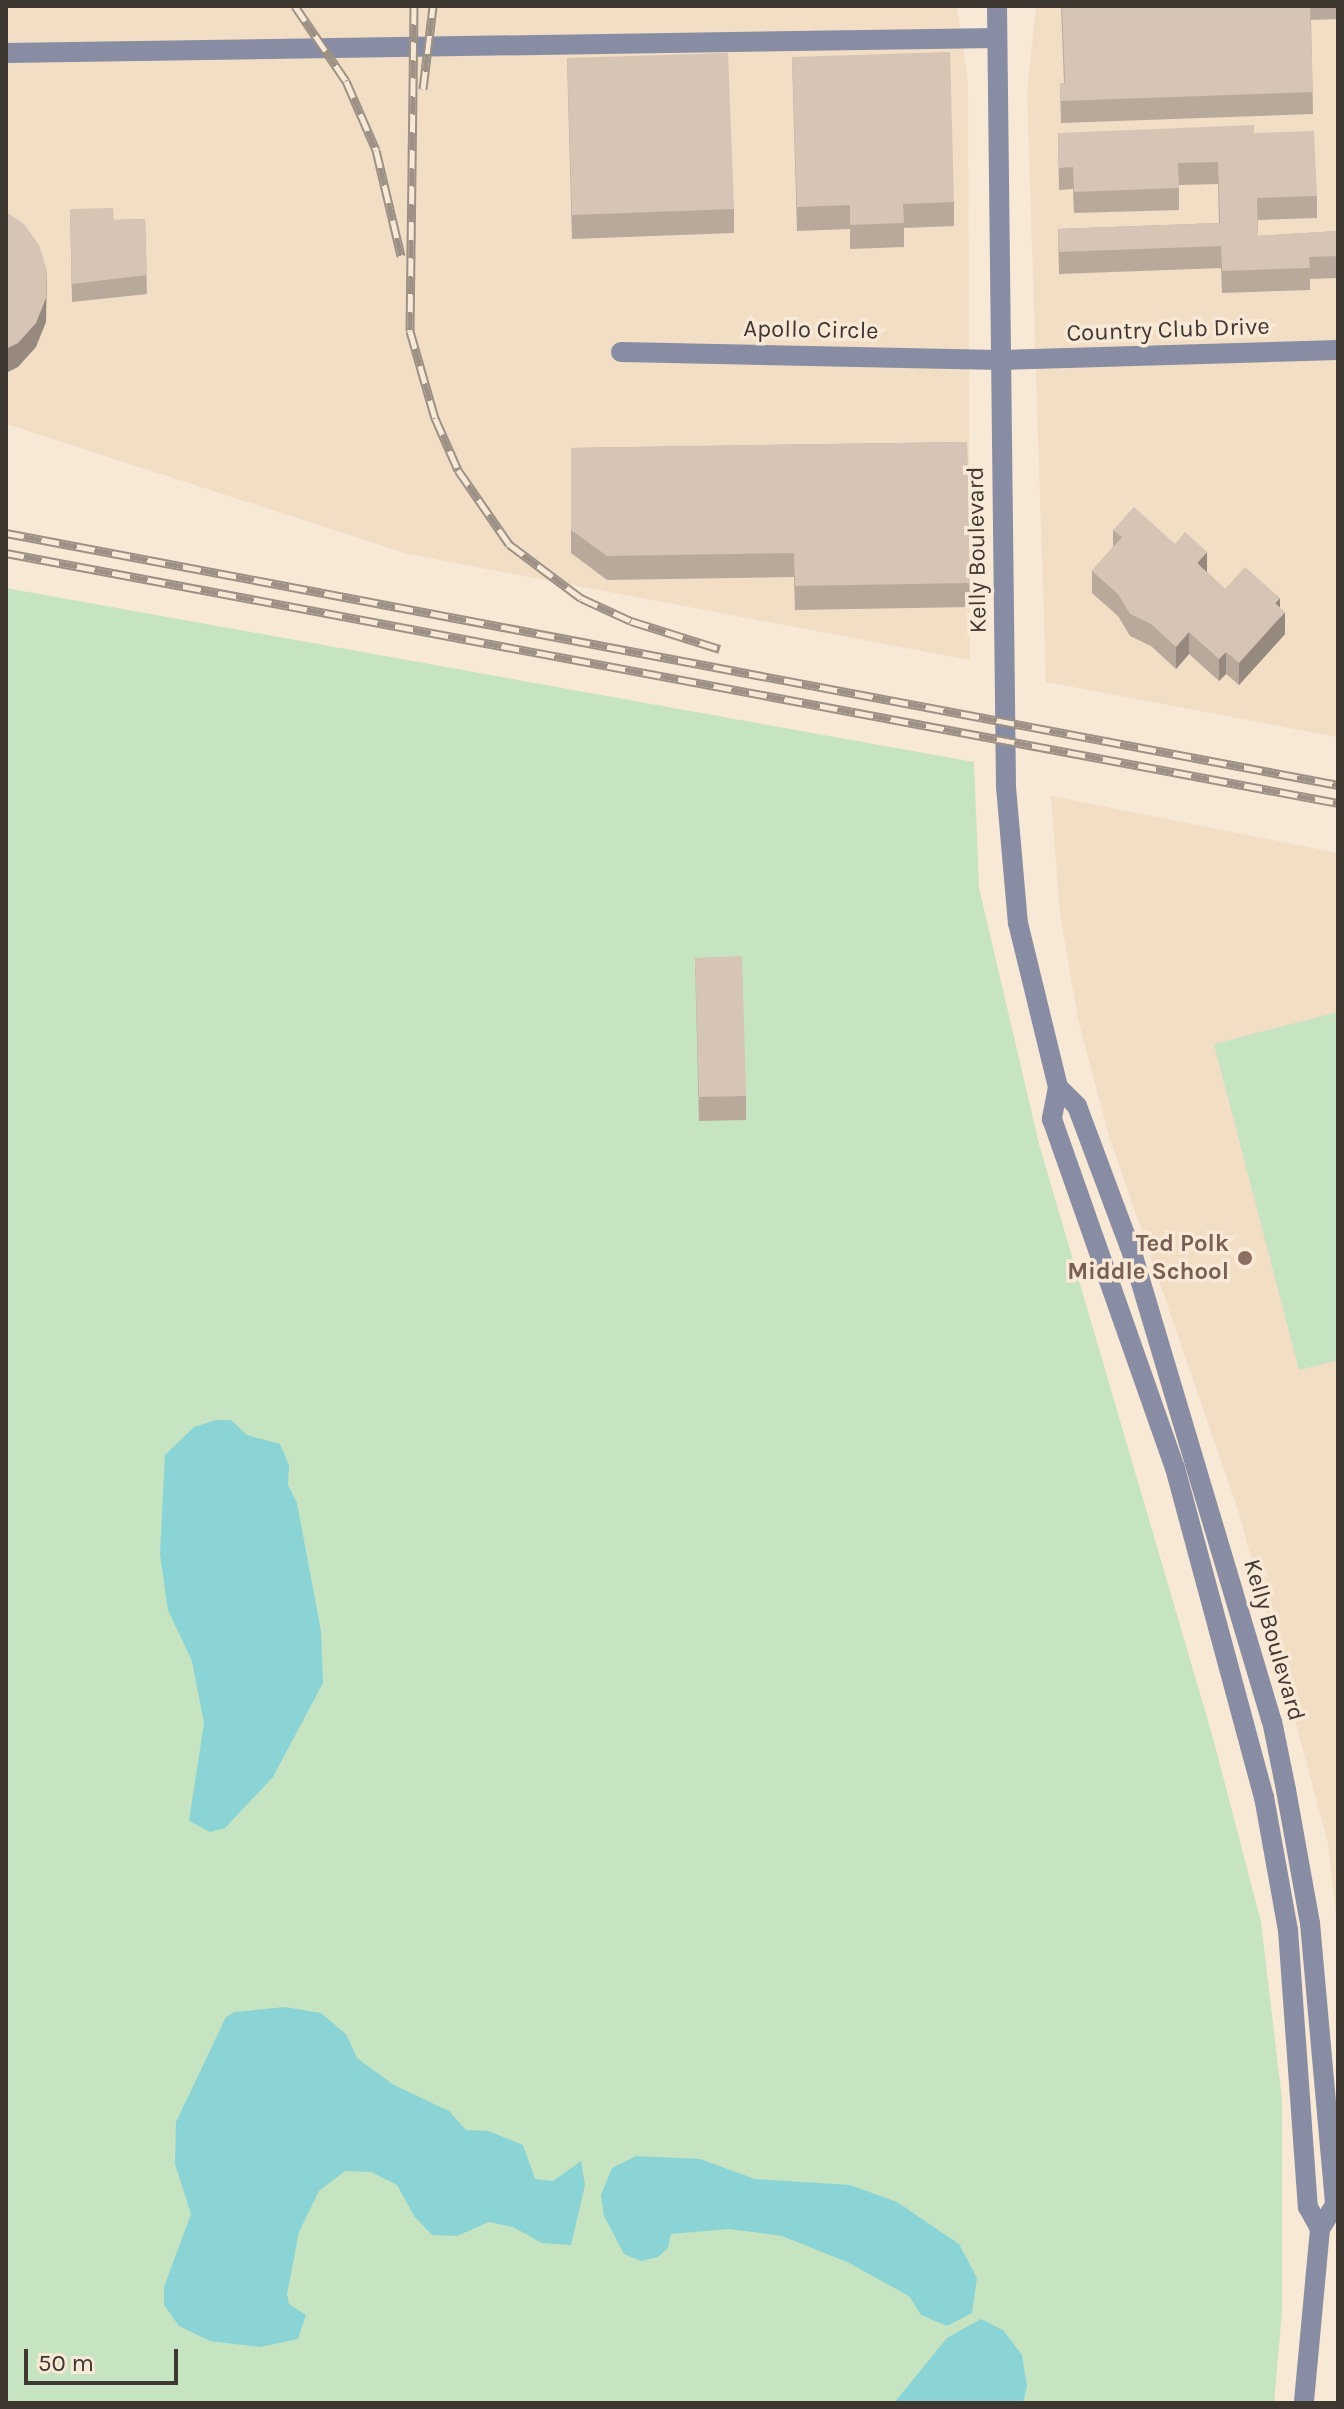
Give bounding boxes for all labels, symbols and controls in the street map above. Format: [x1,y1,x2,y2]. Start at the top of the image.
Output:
street label: Country Club Drive [1066,312,1270,348]
street label: Apollo Circle [743,314,879,346]
street label: Kelly Boulevard [961,466,993,634]
place label: Ted Polk Middle School [1067,1230,1229,1286]
marker: Ted Polk Middle School [1236,1249,1254,1267]
street label: Kelly Boulevard [1237,1556,1311,1724]
scale bar [28,2333,182,2383]
text: 50 m [38,2349,94,2377]

